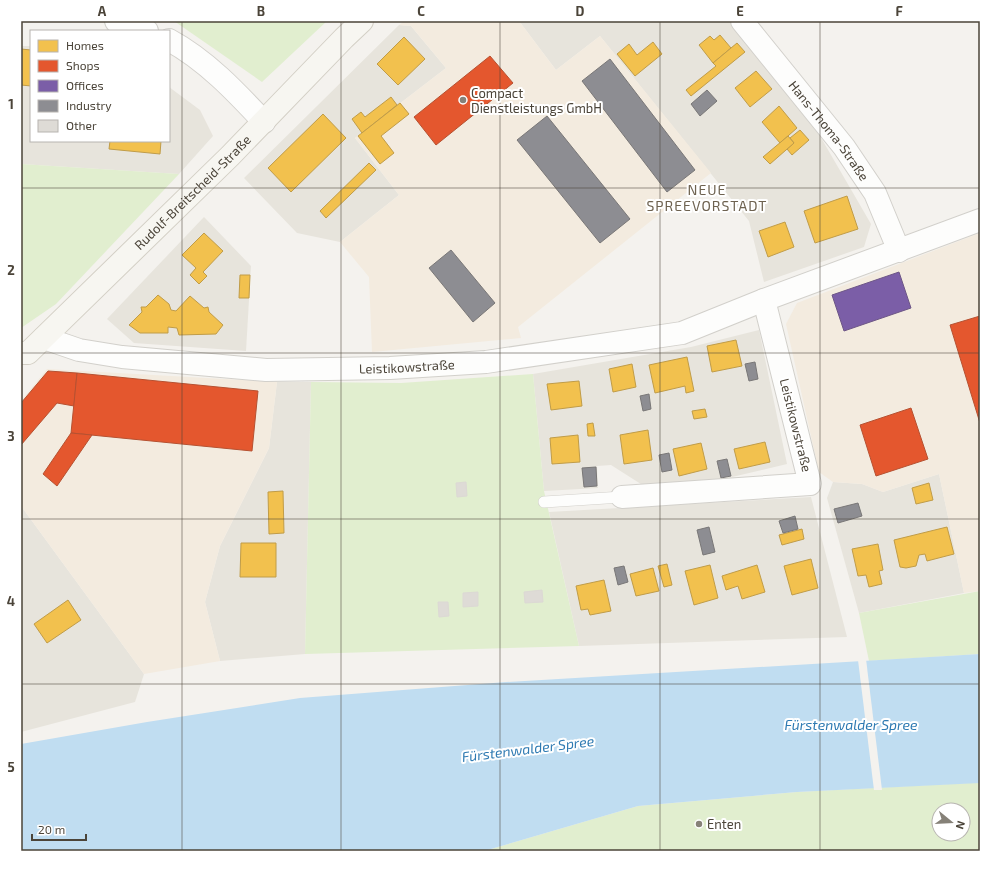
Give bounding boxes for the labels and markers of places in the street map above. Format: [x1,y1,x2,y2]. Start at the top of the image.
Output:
place label: Compact Dienstleistungs GmbH [471,85,602,116]
marker: Compact Dienstleistungs GmbH [458,95,468,105]
place label: Enten [707,816,741,832]
marker: Enten [694,819,704,829]

